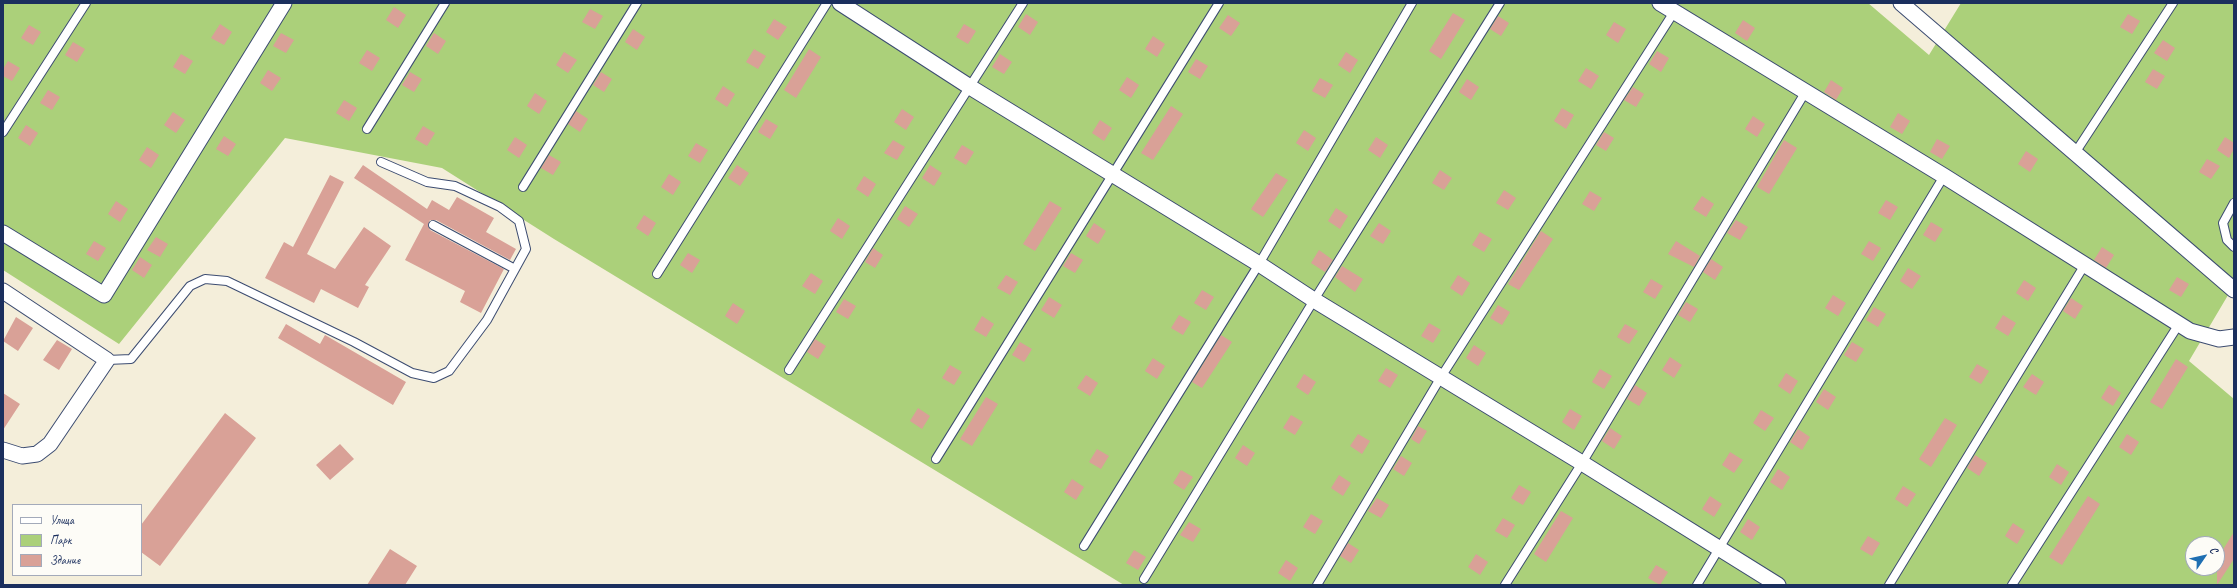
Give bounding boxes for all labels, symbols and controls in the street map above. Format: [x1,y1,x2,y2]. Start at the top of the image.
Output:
legend [12,504,142,576]
text: Улица [50,512,74,528]
text: Парк [50,532,71,548]
north arrow [2185,536,2225,576]
text: С [2207,544,2221,556]
text: Здание [50,552,80,568]

